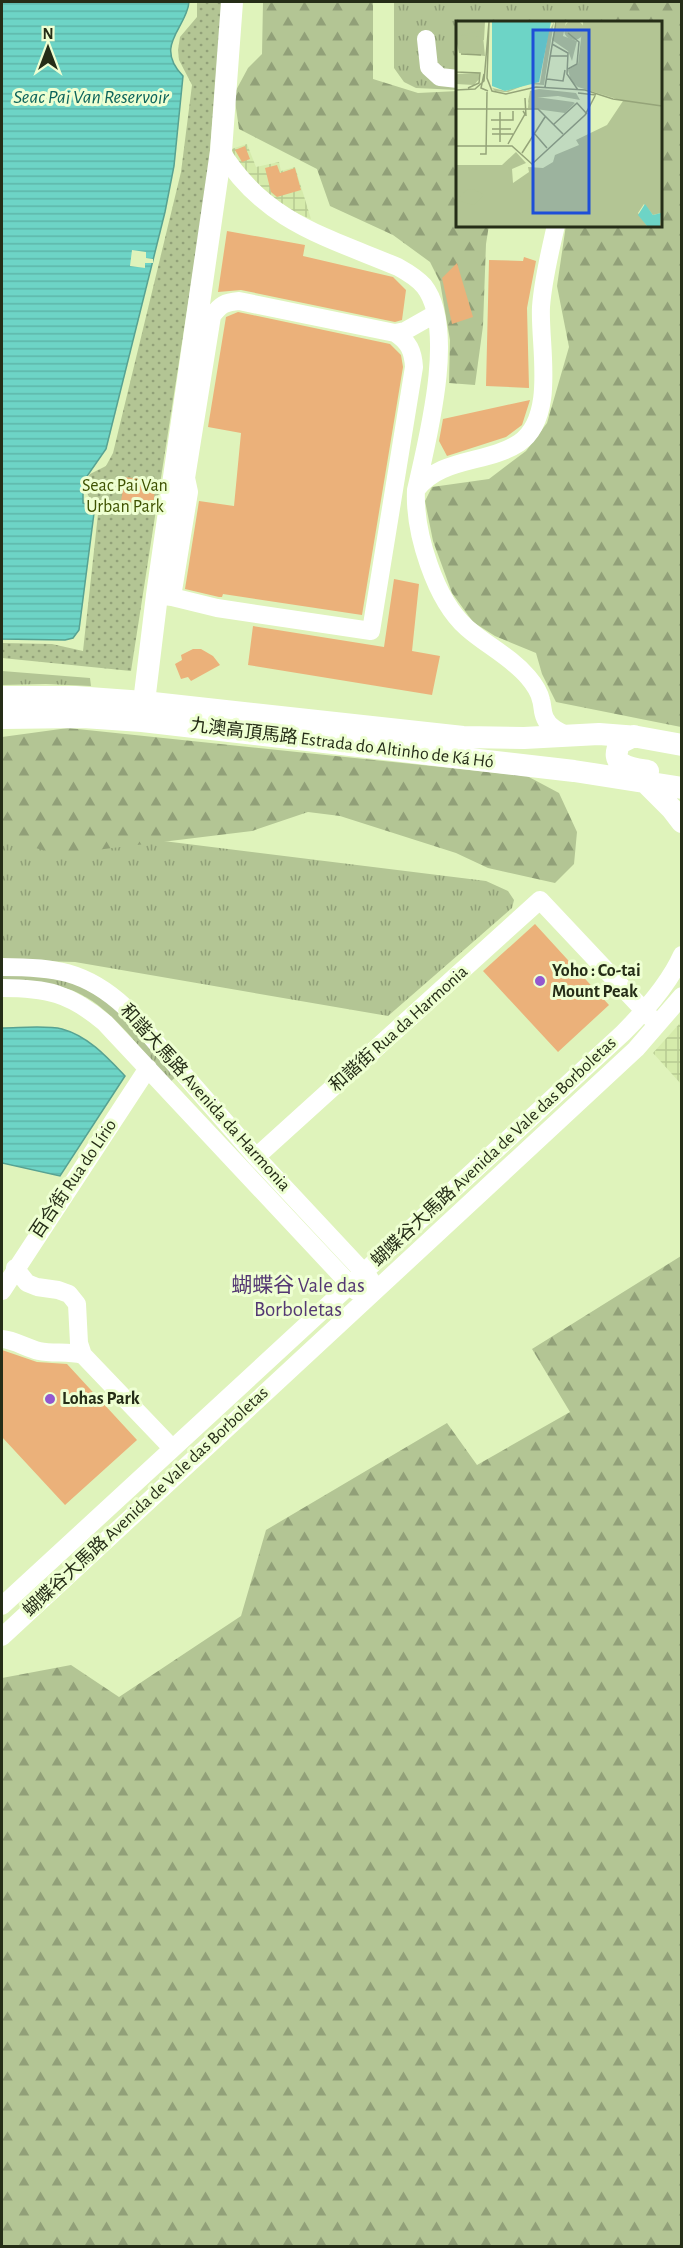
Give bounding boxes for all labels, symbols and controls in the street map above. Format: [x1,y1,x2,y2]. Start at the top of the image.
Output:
north arrow [18,18,78,78]
inset map [456,21,662,226]
text: N [42,26,54,42]
water label: Seac Pai Van Reservoir [13,87,169,107]
park label: Seac Pai Van Urban Park [82,477,168,516]
street label: 九澳高頂馬路 Estrada do Altinho de Ká Hó [189,714,495,772]
street label: 和諧街 Rua da Harmonia [325,961,471,1095]
place label: Yoho : Co-tai Mount Peak [552,962,641,1001]
marker: Yoho : Co-tai Mount Peak [533,974,547,988]
street label: 和諧大馬路 Avenida da Harmonia [117,1000,295,1195]
street label: 蝴蝶谷大馬路 Avenida de Vale das Borboletas [367,1032,620,1270]
street label: 百合街 Rua do Lírio [26,1115,120,1242]
district label: 蝴蝶谷 Vale das Borboletas [231,1274,365,1320]
street label: 蝴蝶谷大馬路 Avenida de Vale das Borboletas [19,1382,272,1620]
place label: Lohas Park [62,1390,140,1408]
marker: Lohas Park [43,1392,57,1406]

